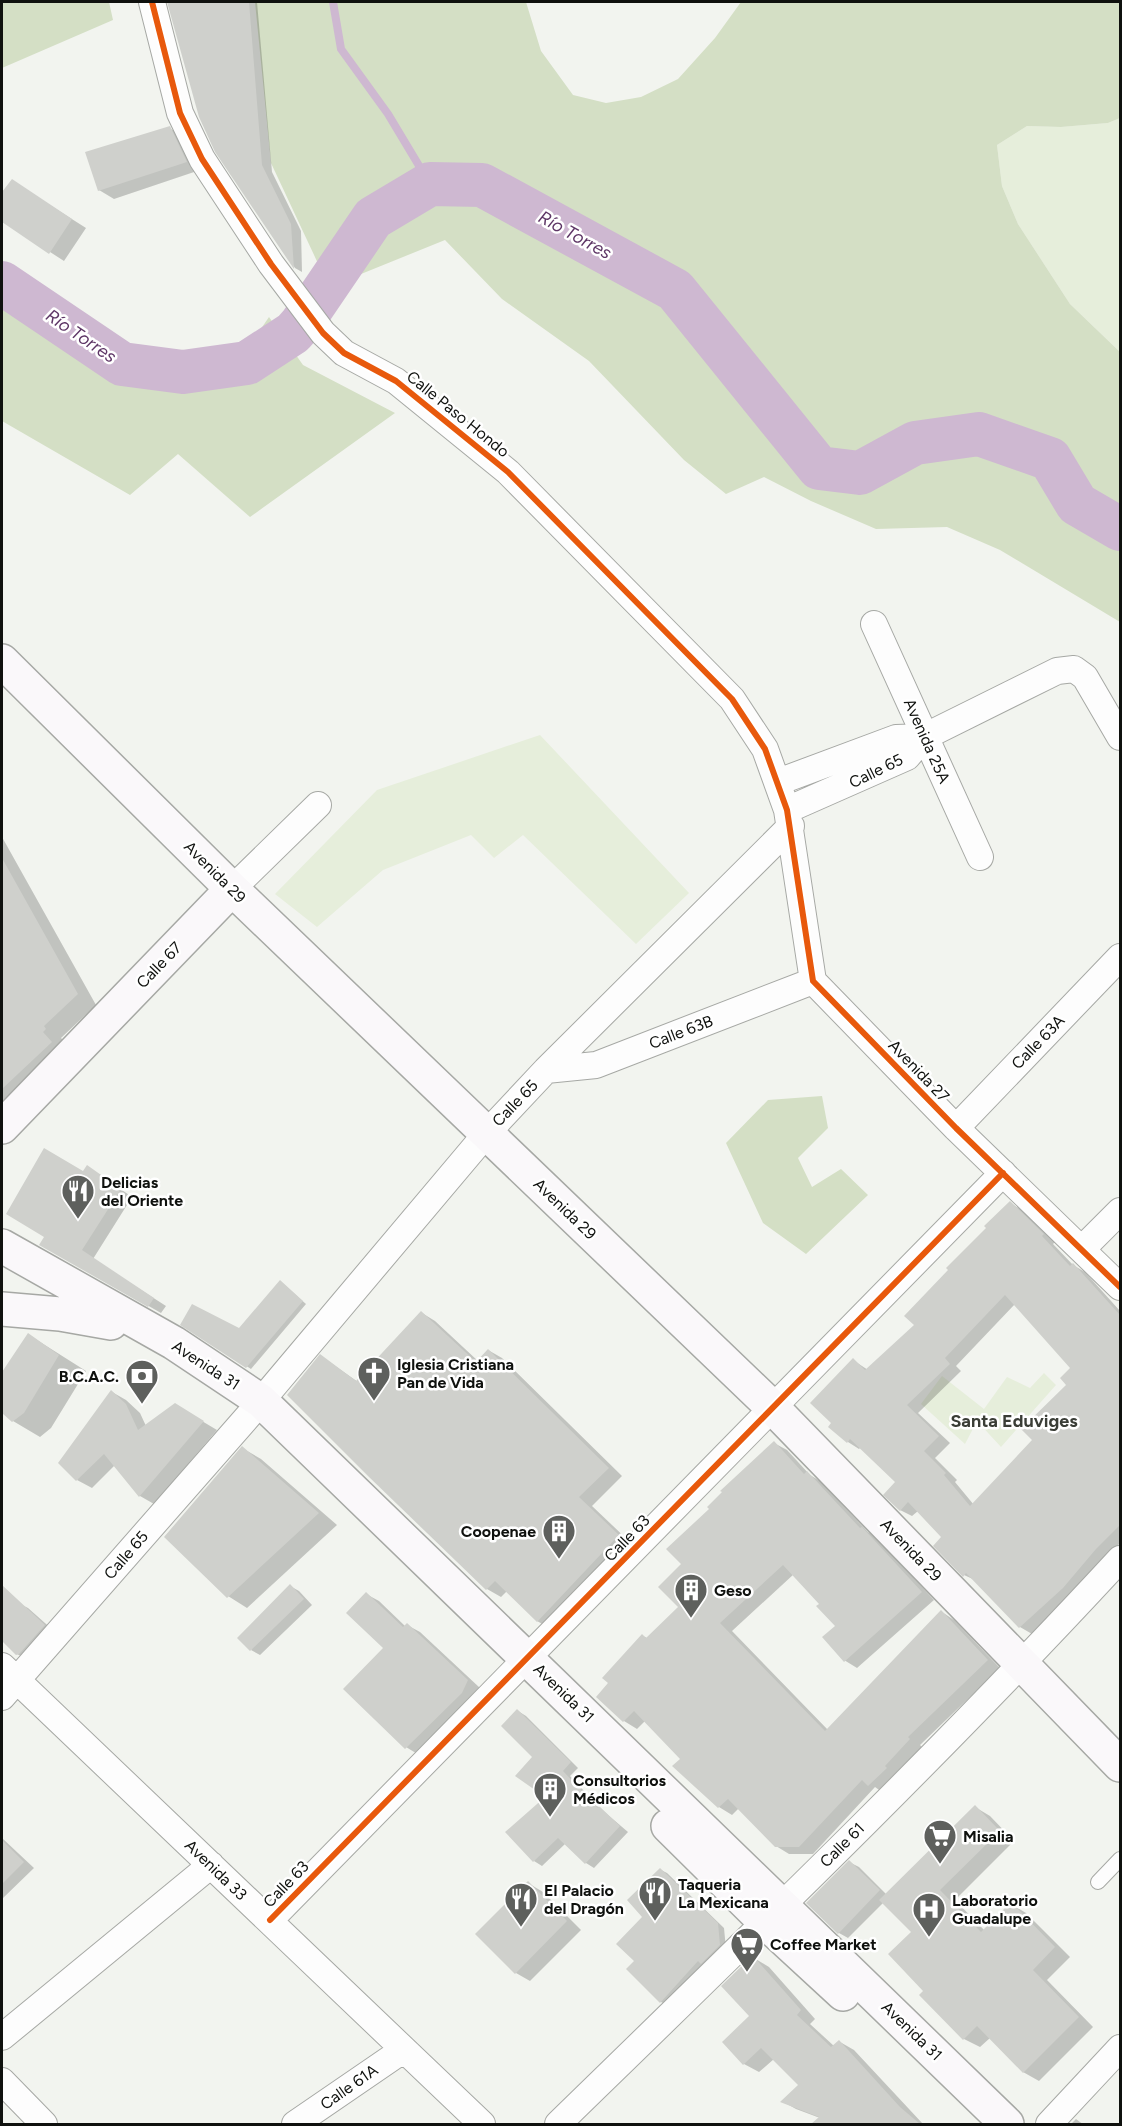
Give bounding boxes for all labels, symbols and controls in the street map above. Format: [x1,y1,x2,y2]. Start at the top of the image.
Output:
water label: Río Torres [535,206,616,264]
water label: Río Torres [42,304,121,368]
street label: Calle Paso Hondo [403,367,513,461]
street label: Avenida 25A [900,696,954,786]
street label: Calle 65 [846,750,906,792]
street label: Avenida 29 [180,837,250,907]
street label: Calle 67 [132,938,186,992]
street label: Calle 63B [646,1011,716,1053]
street label: Calle 63A [1008,1011,1069,1073]
street label: Avenida 27 [885,1036,954,1106]
street label: Calle 65 [488,1076,542,1130]
restaurant icon: Delicias del Oriente [60,1173,96,1220]
place label: Delicias del Oriente [101,1173,183,1210]
street label: Avenida 29 [530,1174,600,1244]
street label: Avenida 31 [169,1336,243,1394]
church icon: Iglesia Cristiana Pan de Vida [356,1355,392,1402]
place label: Iglesia Cristiana Pan de Vida [397,1355,514,1392]
bank icon: B.C.A.C. [124,1358,160,1405]
place label: B.C.A.C. [59,1367,119,1386]
district label: Santa Eduviges [950,1410,1078,1432]
street label: Calle 63 [600,1511,654,1565]
building icon: Coopenae [541,1513,577,1560]
street label: Avenida 29 [876,1515,946,1585]
place label: Coopenae [461,1522,536,1541]
street label: Calle 65 [100,1527,152,1583]
building icon: Geso [673,1572,709,1619]
place label: Geso [714,1581,752,1600]
street label: Avenida 31 [530,1659,598,1727]
building icon: Consultorios Médicos [532,1771,568,1818]
place label: Consultorios Médicos [573,1771,667,1808]
supermarket icon: Misalia [922,1818,958,1865]
street label: Calle 61 [816,1819,868,1871]
place label: Misalia [963,1827,1014,1846]
street label: Avenida 33 [181,1836,251,1904]
street label: Calle 63 [259,1857,313,1911]
restaurant icon: Taqueria La Mexicana [637,1875,673,1922]
place label: Taqueria La Mexicana [678,1875,769,1912]
restaurant icon: El Palacio del Dragón [503,1881,539,1928]
place label: El Palacio del Dragón [544,1881,624,1918]
hospital icon: Laboratorio Guadalupe [911,1891,947,1938]
place label: Laboratorio Guadalupe [952,1891,1038,1928]
supermarket icon: Coffee Market [729,1926,765,1973]
place label: Coffee Market [770,1935,877,1954]
street label: Avenida 31 [878,1997,946,2065]
street label: Calle 61A [317,2060,382,2114]

